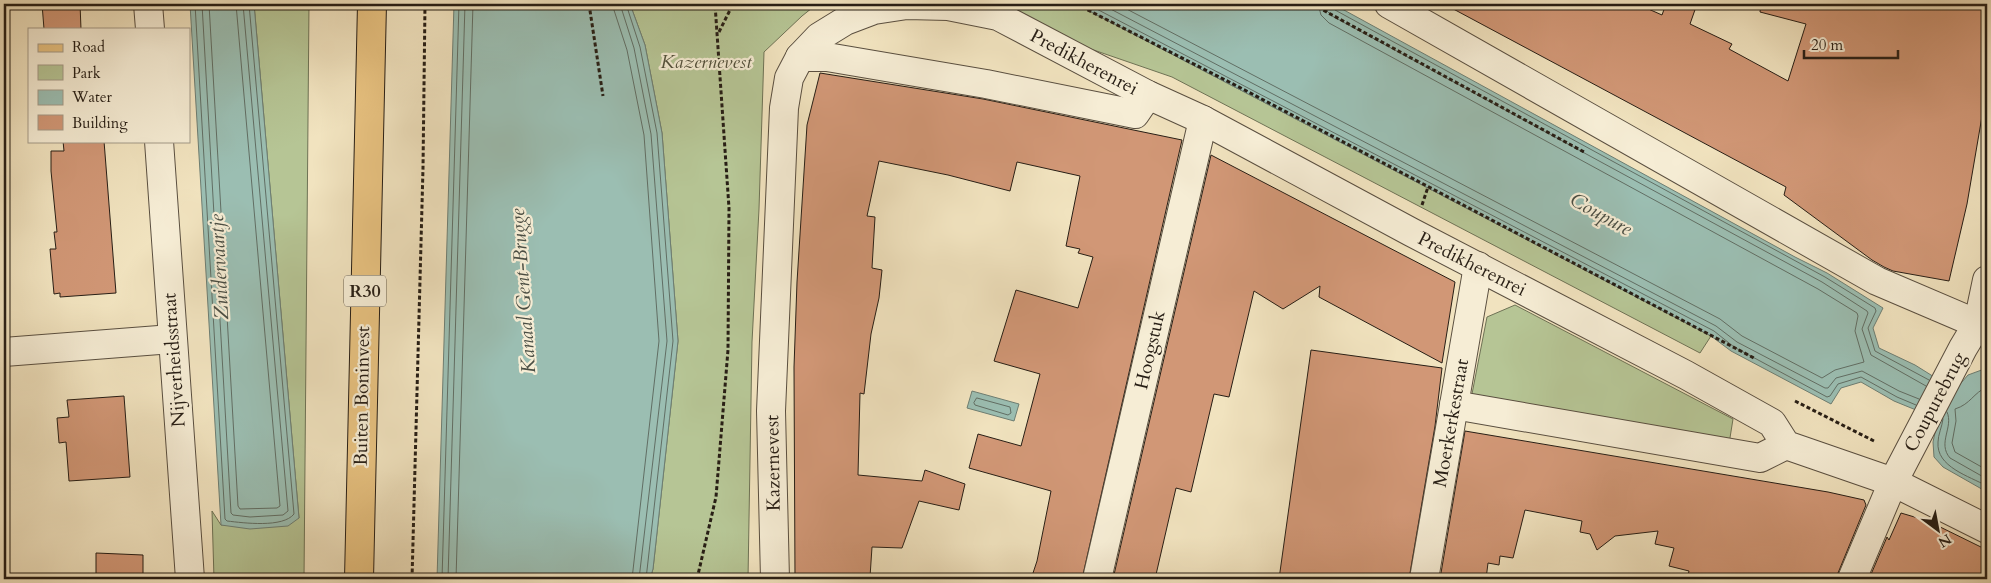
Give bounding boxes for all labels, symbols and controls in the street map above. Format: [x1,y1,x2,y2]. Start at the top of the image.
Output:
street label: Predikherenrei [1025,23,1143,101]
legend [28,28,190,142]
scale bar [1804,28,1897,60]
text: 20 m [1811,35,1843,55]
text: Road [72,37,105,57]
park label: Kazernevest [660,49,752,75]
text: Park [72,63,101,83]
text: Water [71,87,113,107]
text: Building [72,113,128,133]
water label: Coupure [1565,186,1637,242]
water label: Kanaal Gent-Brugge [504,207,542,374]
water label: Zuidervaartje [203,213,235,320]
street label: Predikherenrei [1413,225,1531,303]
road number: R30 [344,276,386,306]
street label: Nijverheidsstraat [156,292,192,428]
street label: Hoogstuk [1128,307,1172,392]
street label: Buiten Boninvest [348,326,376,466]
street label: Coupurebrug [1898,347,1972,456]
street label: Moerkerkestraat [1427,357,1475,489]
street label: Kazernevest [759,415,787,511]
north arrow [1914,506,1964,556]
text: N [1934,529,1955,552]

